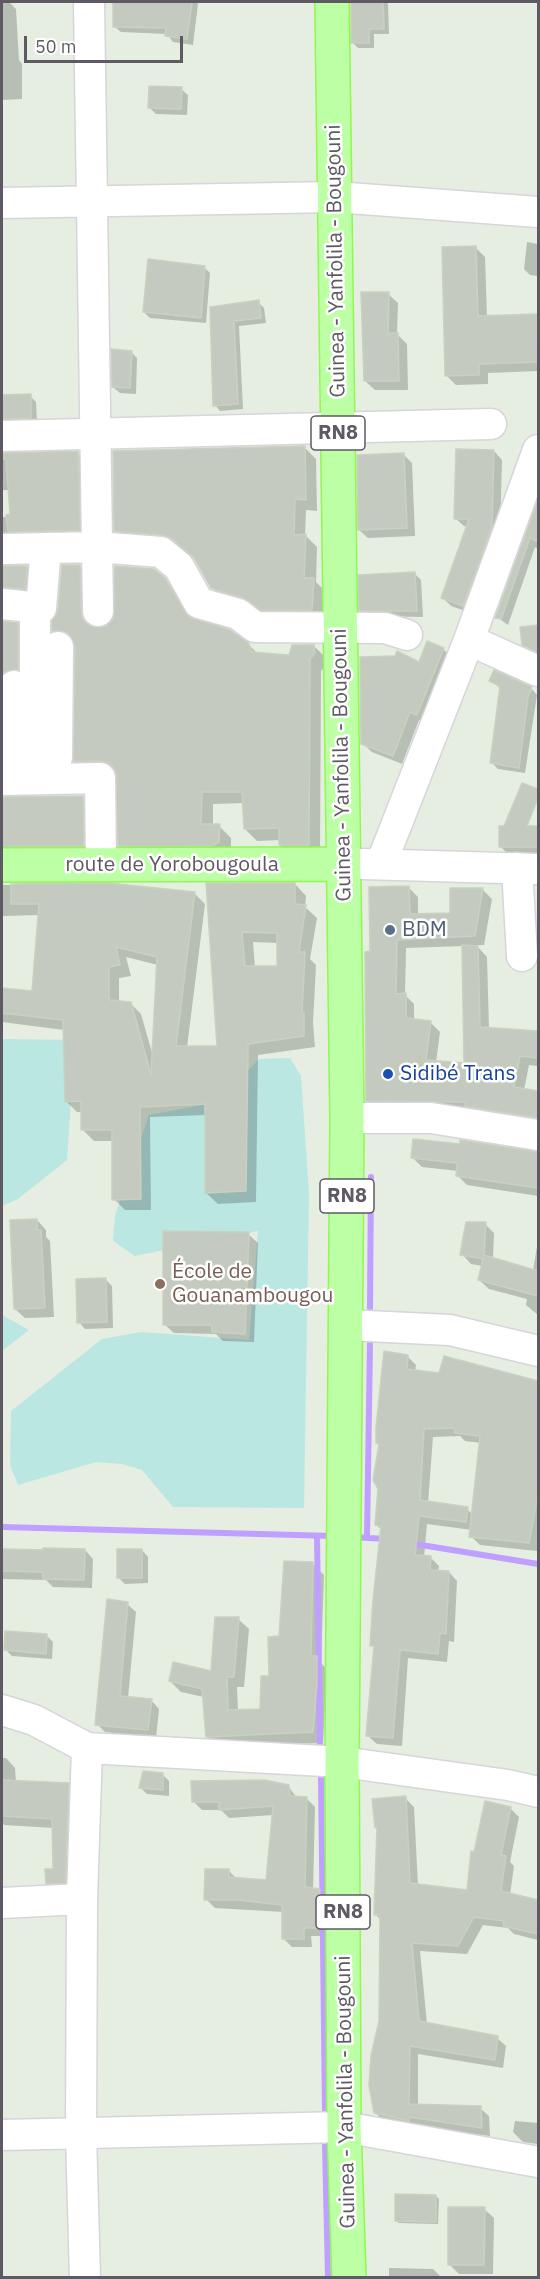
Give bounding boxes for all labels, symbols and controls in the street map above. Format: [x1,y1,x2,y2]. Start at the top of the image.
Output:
scale bar [27,24,186,62]
text: 50 m [35,35,77,58]
street label: Guinea - Yanfolila - Bougouni [321,124,351,398]
road number: RN8 [311,416,365,450]
street label: Guinea - Yanfolila - Bougouni [327,628,357,902]
street label: route de Yorobougoula [65,852,279,878]
place label: BDM [402,917,447,943]
marker: BDM [383,923,397,937]
place label: Sidibé Trans [400,1061,516,1087]
marker: Sidibé Trans [381,1067,395,1081]
road number: RN8 [320,1179,374,1213]
place label: École de Gouanambougou [172,1259,333,1309]
marker: École de Gouanambougou [153,1277,167,1291]
road number: RN8 [316,1895,370,1929]
street label: Guinea - Yanfolila - Bougouni [331,1955,361,2229]

